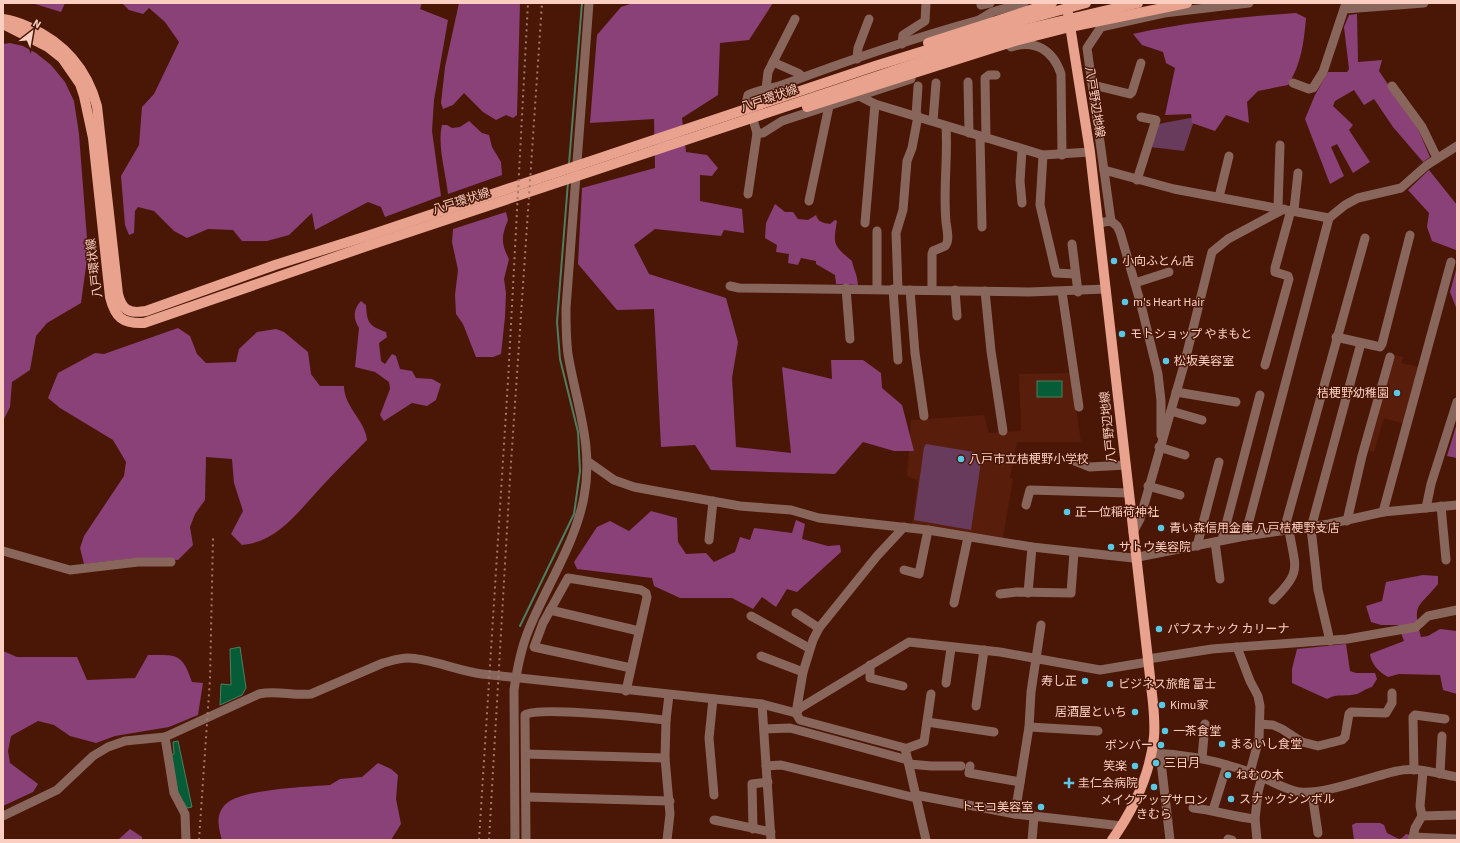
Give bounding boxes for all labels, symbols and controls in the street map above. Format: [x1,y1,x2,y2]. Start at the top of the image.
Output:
north arrow [12,12,52,52]
text: N [30,16,44,32]
street label: 八戸野辺地線 [1080,65,1109,139]
street label: 八戸環状線 [738,81,800,116]
street label: 八戸環状線 [430,184,492,219]
street label: 八戸環状線 [82,237,107,299]
place label: 小向ふとん店 [1122,253,1194,270]
marker: 小向ふとん店 [1109,256,1119,266]
place label: m's Heart Hair [1133,294,1205,311]
marker: m's Heart Hair [1120,297,1130,307]
place label: モトショップ やまもと [1130,326,1252,343]
marker: モトショップ やまもと [1117,329,1127,339]
place label: 松坂美容室 [1174,353,1234,370]
marker: 松坂美容室 [1161,356,1171,366]
place label: 桔梗野幼稚園 [1317,385,1389,402]
marker: 桔梗野幼稚園 [1392,388,1402,398]
street label: 八戸野辺地線 [1096,390,1121,464]
place label: 八戸市立桔梗野小学校 [969,451,1089,468]
marker: 八戸市立桔梗野小学校 [956,454,966,464]
place label: 正一位稲荷神社 [1075,504,1159,521]
marker: 正一位稲荷神社 [1062,507,1072,517]
place label: 青い森信用金庫 八戸桔梗野支店 [1169,520,1339,537]
marker: 青い森信用金庫 八戸桔梗野支店 [1156,523,1166,533]
place label: サトウ美容院 [1119,539,1191,556]
marker: サトウ美容院 [1106,542,1116,552]
place label: パブスナック カリーナ [1167,621,1289,638]
marker: パブスナック カリーナ [1154,624,1164,634]
place label: 寿し正 [1041,673,1077,690]
marker: 寿し正 [1080,676,1090,686]
place label: ビジネス旅館 富士 [1118,676,1216,693]
marker: ビジネス旅館 富士 [1105,679,1115,689]
place label: Kimu家 [1170,697,1208,714]
marker: Kimu家 [1157,700,1167,710]
place label: 居酒屋といち [1055,704,1127,721]
marker: 居酒屋といち [1130,707,1140,717]
place label: 一茶食堂 [1173,723,1221,740]
marker: 一茶食堂 [1160,726,1170,736]
place label: まるいし食堂 [1230,736,1302,753]
place label: ボンバー [1105,737,1153,754]
marker: まるいし食堂 [1217,739,1227,749]
marker: ボンバー [1156,740,1166,750]
place label: 三日月 [1164,755,1200,772]
place label: 笑楽 [1103,758,1127,775]
marker: 三日月 [1151,758,1161,768]
marker: 笑楽 [1130,761,1140,771]
place label: ねむの木 [1236,767,1284,784]
marker: ねむの木 [1223,770,1233,780]
place label: 圭仁会病院 [1078,775,1138,792]
marker: 圭仁会病院 [1063,777,1075,789]
marker: メイクアップサロン きむら [1149,782,1159,792]
place label: スナックシンボル [1239,791,1335,808]
place label: メイクアップサロン きむら [1100,792,1208,823]
marker: スナックシンボル [1226,794,1236,804]
place label: トモコ美容室 [961,799,1033,816]
marker: トモコ美容室 [1036,802,1046,812]

